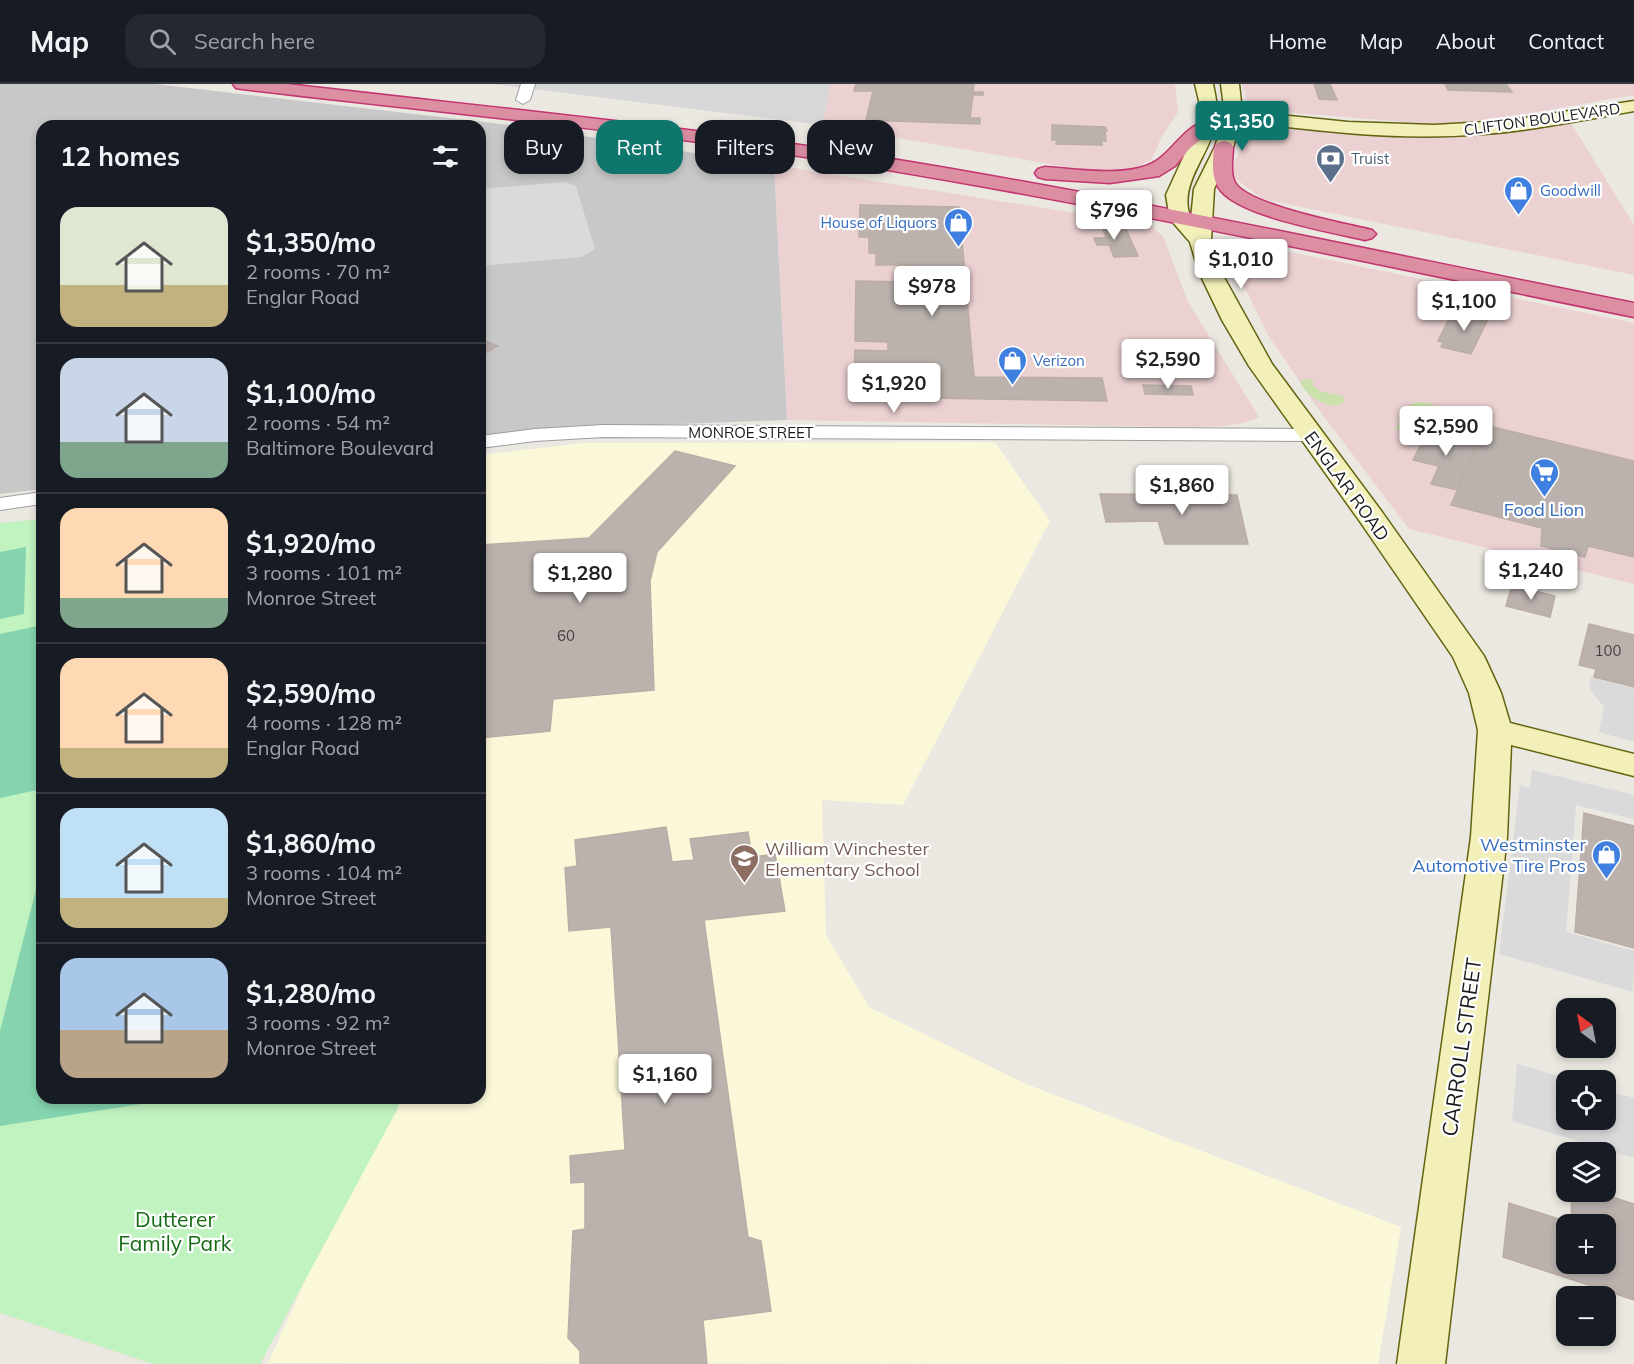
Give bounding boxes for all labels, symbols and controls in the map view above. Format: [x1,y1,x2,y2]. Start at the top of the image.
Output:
search box [125,14,545,68]
text: Map [30,24,89,59]
icon: search [146,25,179,58]
text: Search here [194,27,315,55]
text: Home [1269,28,1327,54]
text: Map [1360,28,1403,54]
text: About [1436,28,1495,54]
text: Contact [1528,28,1604,54]
street label: CLIFTON BOULEVARD [1463,99,1621,139]
pin: $1,350 [1193,101,1291,152]
text: $1,350 [1210,108,1274,133]
chip: Buy [504,120,584,174]
chip: Rent [596,120,683,174]
chip: Filters [695,120,795,174]
chip: New [807,120,895,174]
text: 12 homes [60,140,180,173]
icon: filters [429,140,462,173]
bank icon: Truist [1314,142,1346,184]
place label: Truist [1351,149,1389,168]
shop icon: Goodwill [1503,174,1535,216]
place label: Goodwill [1540,181,1601,200]
pin: $796 [1078,190,1150,241]
text: $796 [1090,197,1138,222]
shop icon: House of Liquors [942,206,974,248]
place label: House of Liquors [821,213,937,232]
text: $1,350/mo [246,226,376,259]
icon: home [108,231,180,303]
pin: $1,010 [1192,239,1290,290]
text: $1,010 [1209,246,1273,271]
text: 2 rooms · 70 m² [246,259,390,284]
pin: $978 [896,266,968,317]
text: $978 [908,273,956,298]
pin: $1,100 [1415,281,1513,332]
text: Englar Road [246,284,360,309]
text: $1,100 [1432,288,1496,313]
pin: $2,590 [1119,339,1217,390]
shop icon: Verizon [996,344,1028,386]
text: $2,590 [1136,346,1200,371]
place label: Verizon [1033,351,1085,370]
pin: $1,920 [845,363,943,414]
text: $1,920 [862,370,926,395]
text: $1,100/mo [246,377,376,410]
icon: home [108,382,180,454]
pin: $2,590 [1397,406,1495,457]
text: 2 rooms · 54 m² [246,410,390,435]
text: $2,590 [1414,413,1478,438]
street label: MONROE STREET [688,423,814,442]
street label: ENGLAR ROAD [1300,427,1394,545]
text: Baltimore Boulevard [246,435,434,460]
supermarket icon: Food Lion [1528,456,1560,498]
pin: $1,860 [1133,465,1231,516]
text: $1,860 [1150,472,1214,497]
place label: Food Lion [1504,498,1584,521]
text: $1,920/mo [246,527,376,560]
icon: home [108,532,180,604]
pin: $1,240 [1482,550,1580,601]
pin: $1,280 [531,553,629,604]
text: $1,240 [1499,557,1563,582]
text: 3 rooms · 101 m² [246,560,402,585]
text: $1,280 [548,560,612,585]
text: Monroe Street [246,585,376,610]
house number: 60 [557,626,575,645]
house number: 100 [1594,641,1622,660]
text: $2,590/mo [246,677,376,710]
icon: home [108,682,180,754]
text: 4 rooms · 128 m² [246,710,402,735]
text: Englar Road [246,735,360,760]
text: $1,860/mo [246,827,376,860]
icon: home [108,832,180,904]
place label: Westminster Automotive Tire Pros [1412,833,1586,877]
place label: William Winchester Elementary School [765,837,929,881]
shop icon: Westminster Automotive Tire Pros [1591,838,1623,880]
school or university icon: William Winchester Elementary School [728,842,760,884]
text: 3 rooms · 104 m² [246,860,402,885]
text: Monroe Street [246,885,376,910]
street label: CARROLL STREET [1436,956,1486,1138]
text: $1,280/mo [246,977,376,1010]
icon: home [108,982,180,1054]
north arrow [1556,998,1616,1058]
map controls [1556,998,1616,1346]
text: 3 rooms · 92 m² [246,1010,390,1035]
text: Monroe Street [246,1035,376,1060]
pin: $1,160 [616,1054,714,1105]
text: $1,160 [633,1061,697,1086]
button: locate [1556,1070,1616,1130]
button: layers [1556,1142,1616,1202]
park label: Dutterer Family Park [118,1206,232,1256]
button: + [1556,1214,1616,1274]
button: − [1556,1286,1616,1346]

